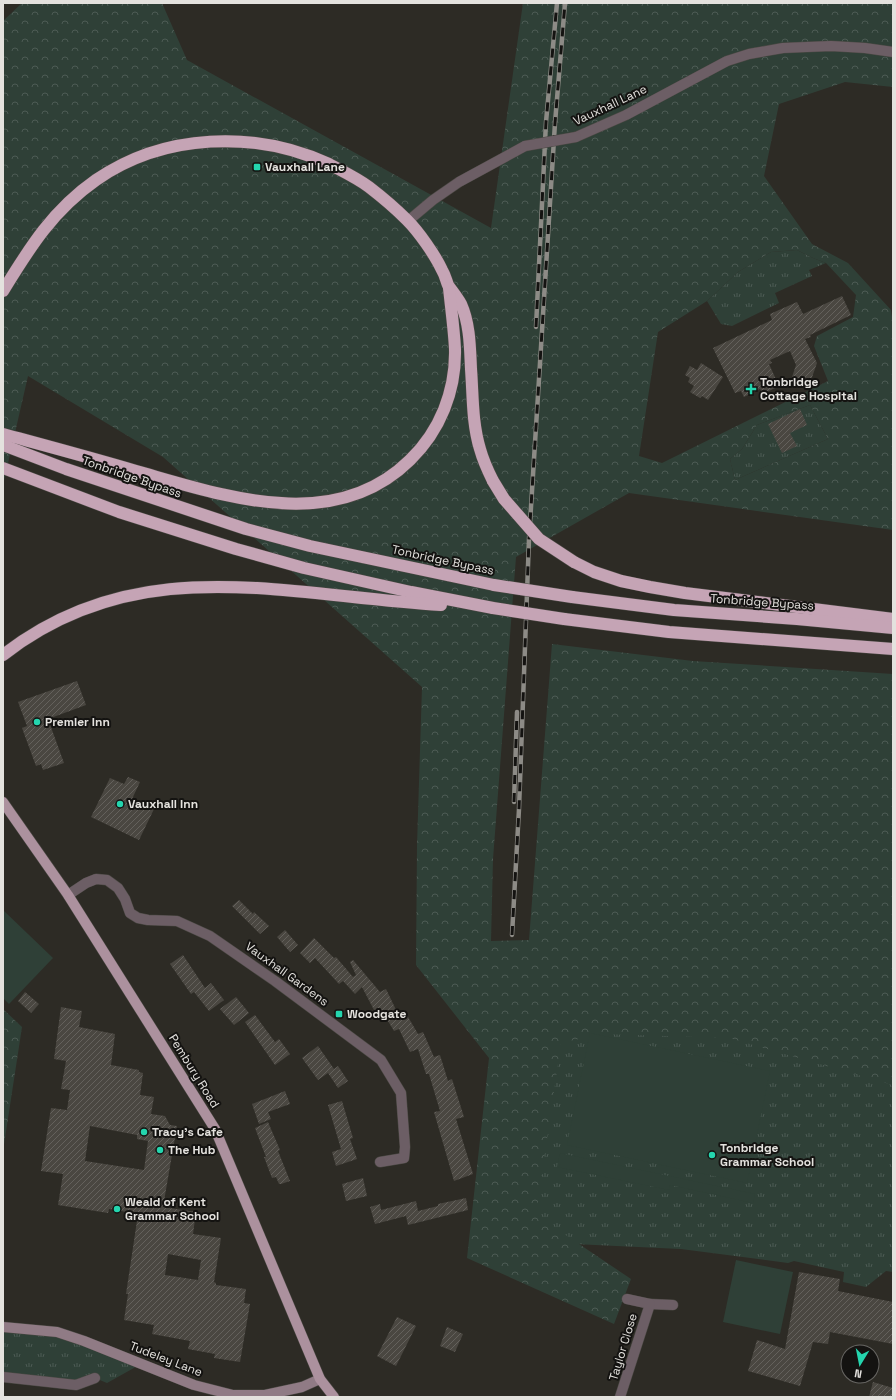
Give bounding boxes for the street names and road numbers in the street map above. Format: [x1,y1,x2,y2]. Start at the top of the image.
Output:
street label: Vauxhall Lane [571,81,649,129]
street label: Tonbridge Bypass [80,453,184,501]
street label: Tonbridge Bypass [390,541,496,579]
street label: Tonbridge Bypass [710,590,814,614]
street label: Vauxhall Gardens [242,938,332,1010]
street label: Pembury Road [165,1031,223,1111]
street label: Taylor Close [605,1311,641,1383]
street label: Tudeley Lane [127,1338,205,1380]

